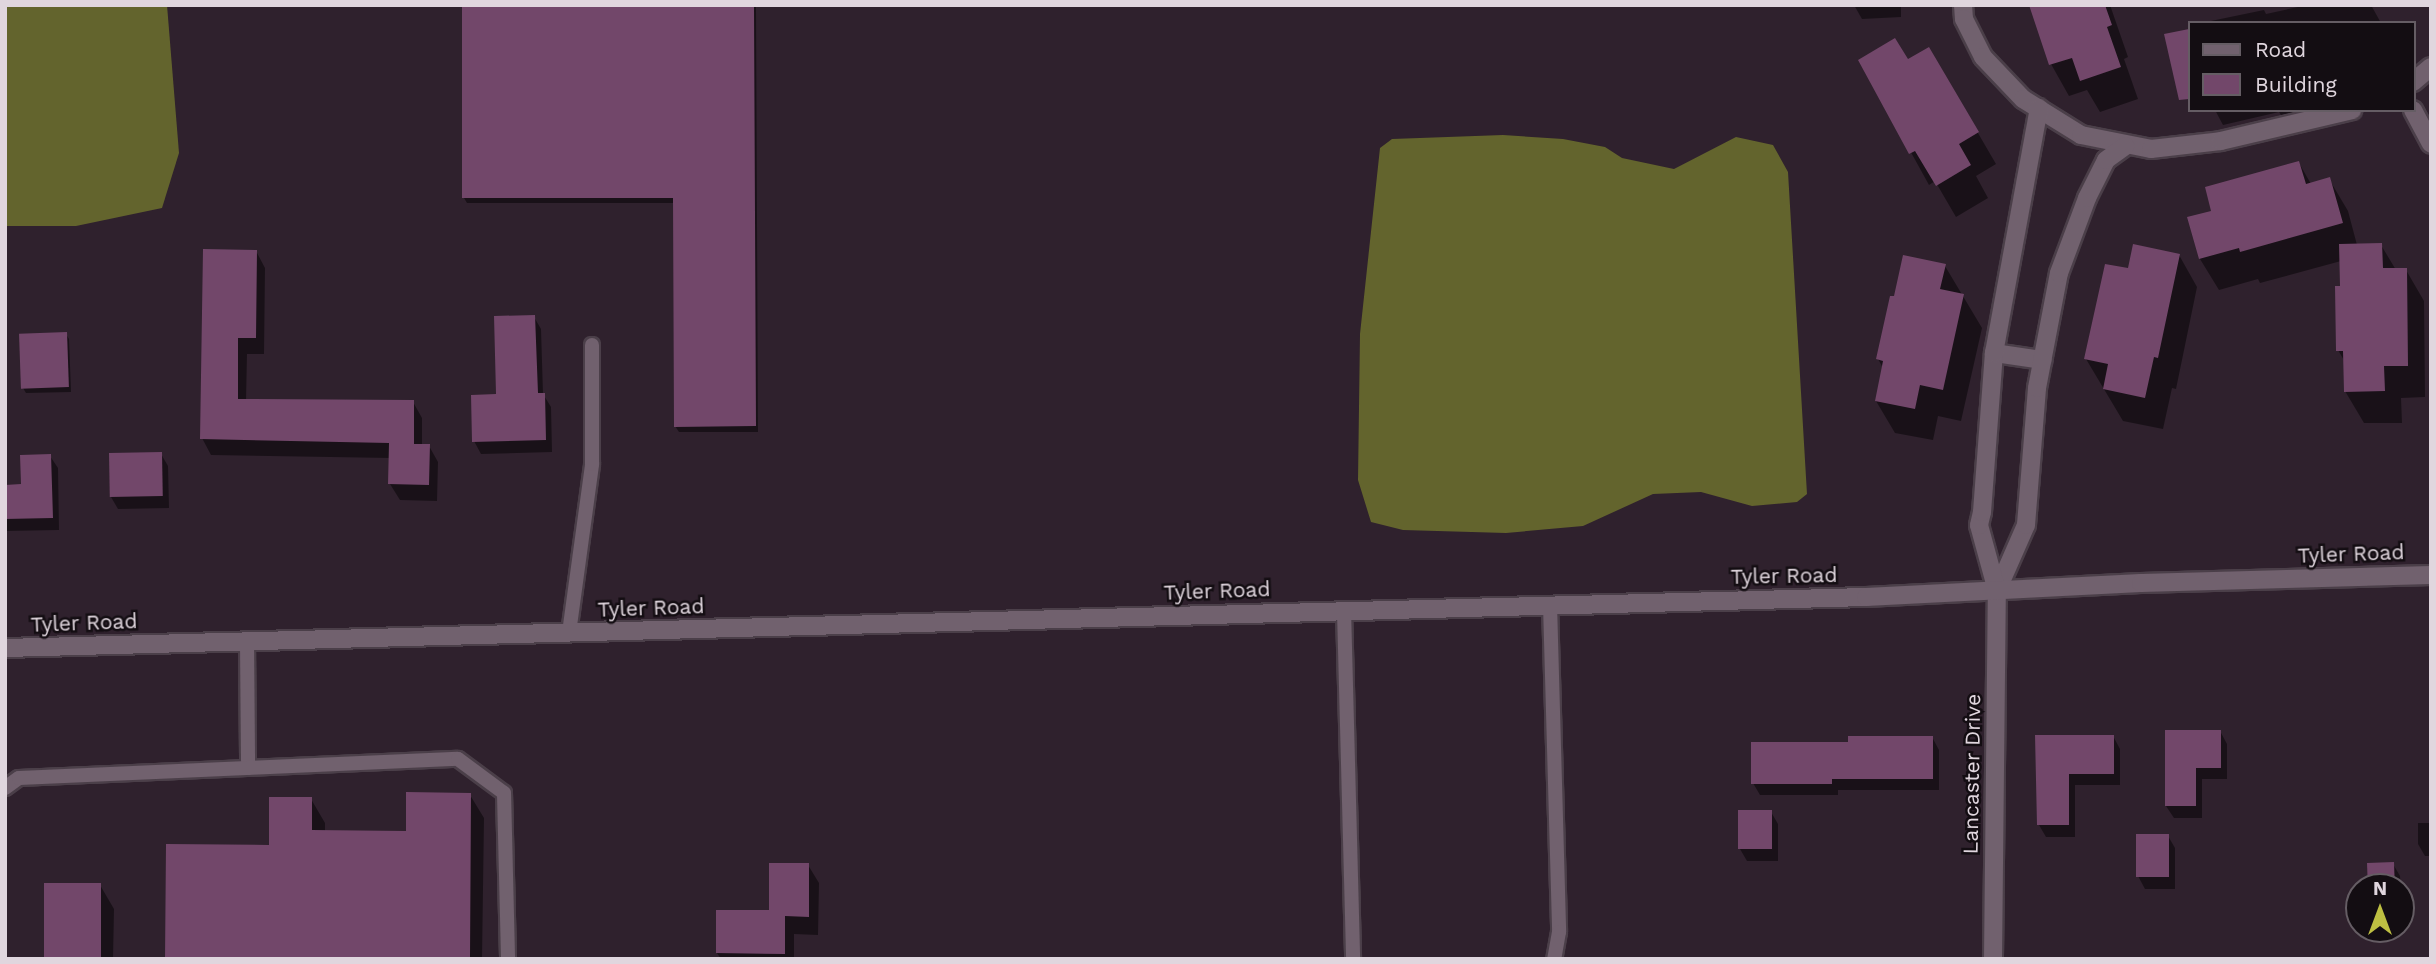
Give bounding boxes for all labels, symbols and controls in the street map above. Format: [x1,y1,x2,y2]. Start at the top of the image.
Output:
legend [2188,21,2415,112]
text: Road [2255,37,2306,62]
text: Building [2255,72,2337,97]
street label: Tyler Road [2297,540,2405,568]
street label: Tyler Road [1730,562,1838,590]
street label: Tyler Road [1163,577,1271,605]
street label: Tyler Road [597,594,705,622]
street label: Tyler Road [30,609,138,637]
street label: Lancaster Drive [1958,693,1986,855]
north arrow [2345,873,2415,943]
text: N [2373,877,2387,900]

